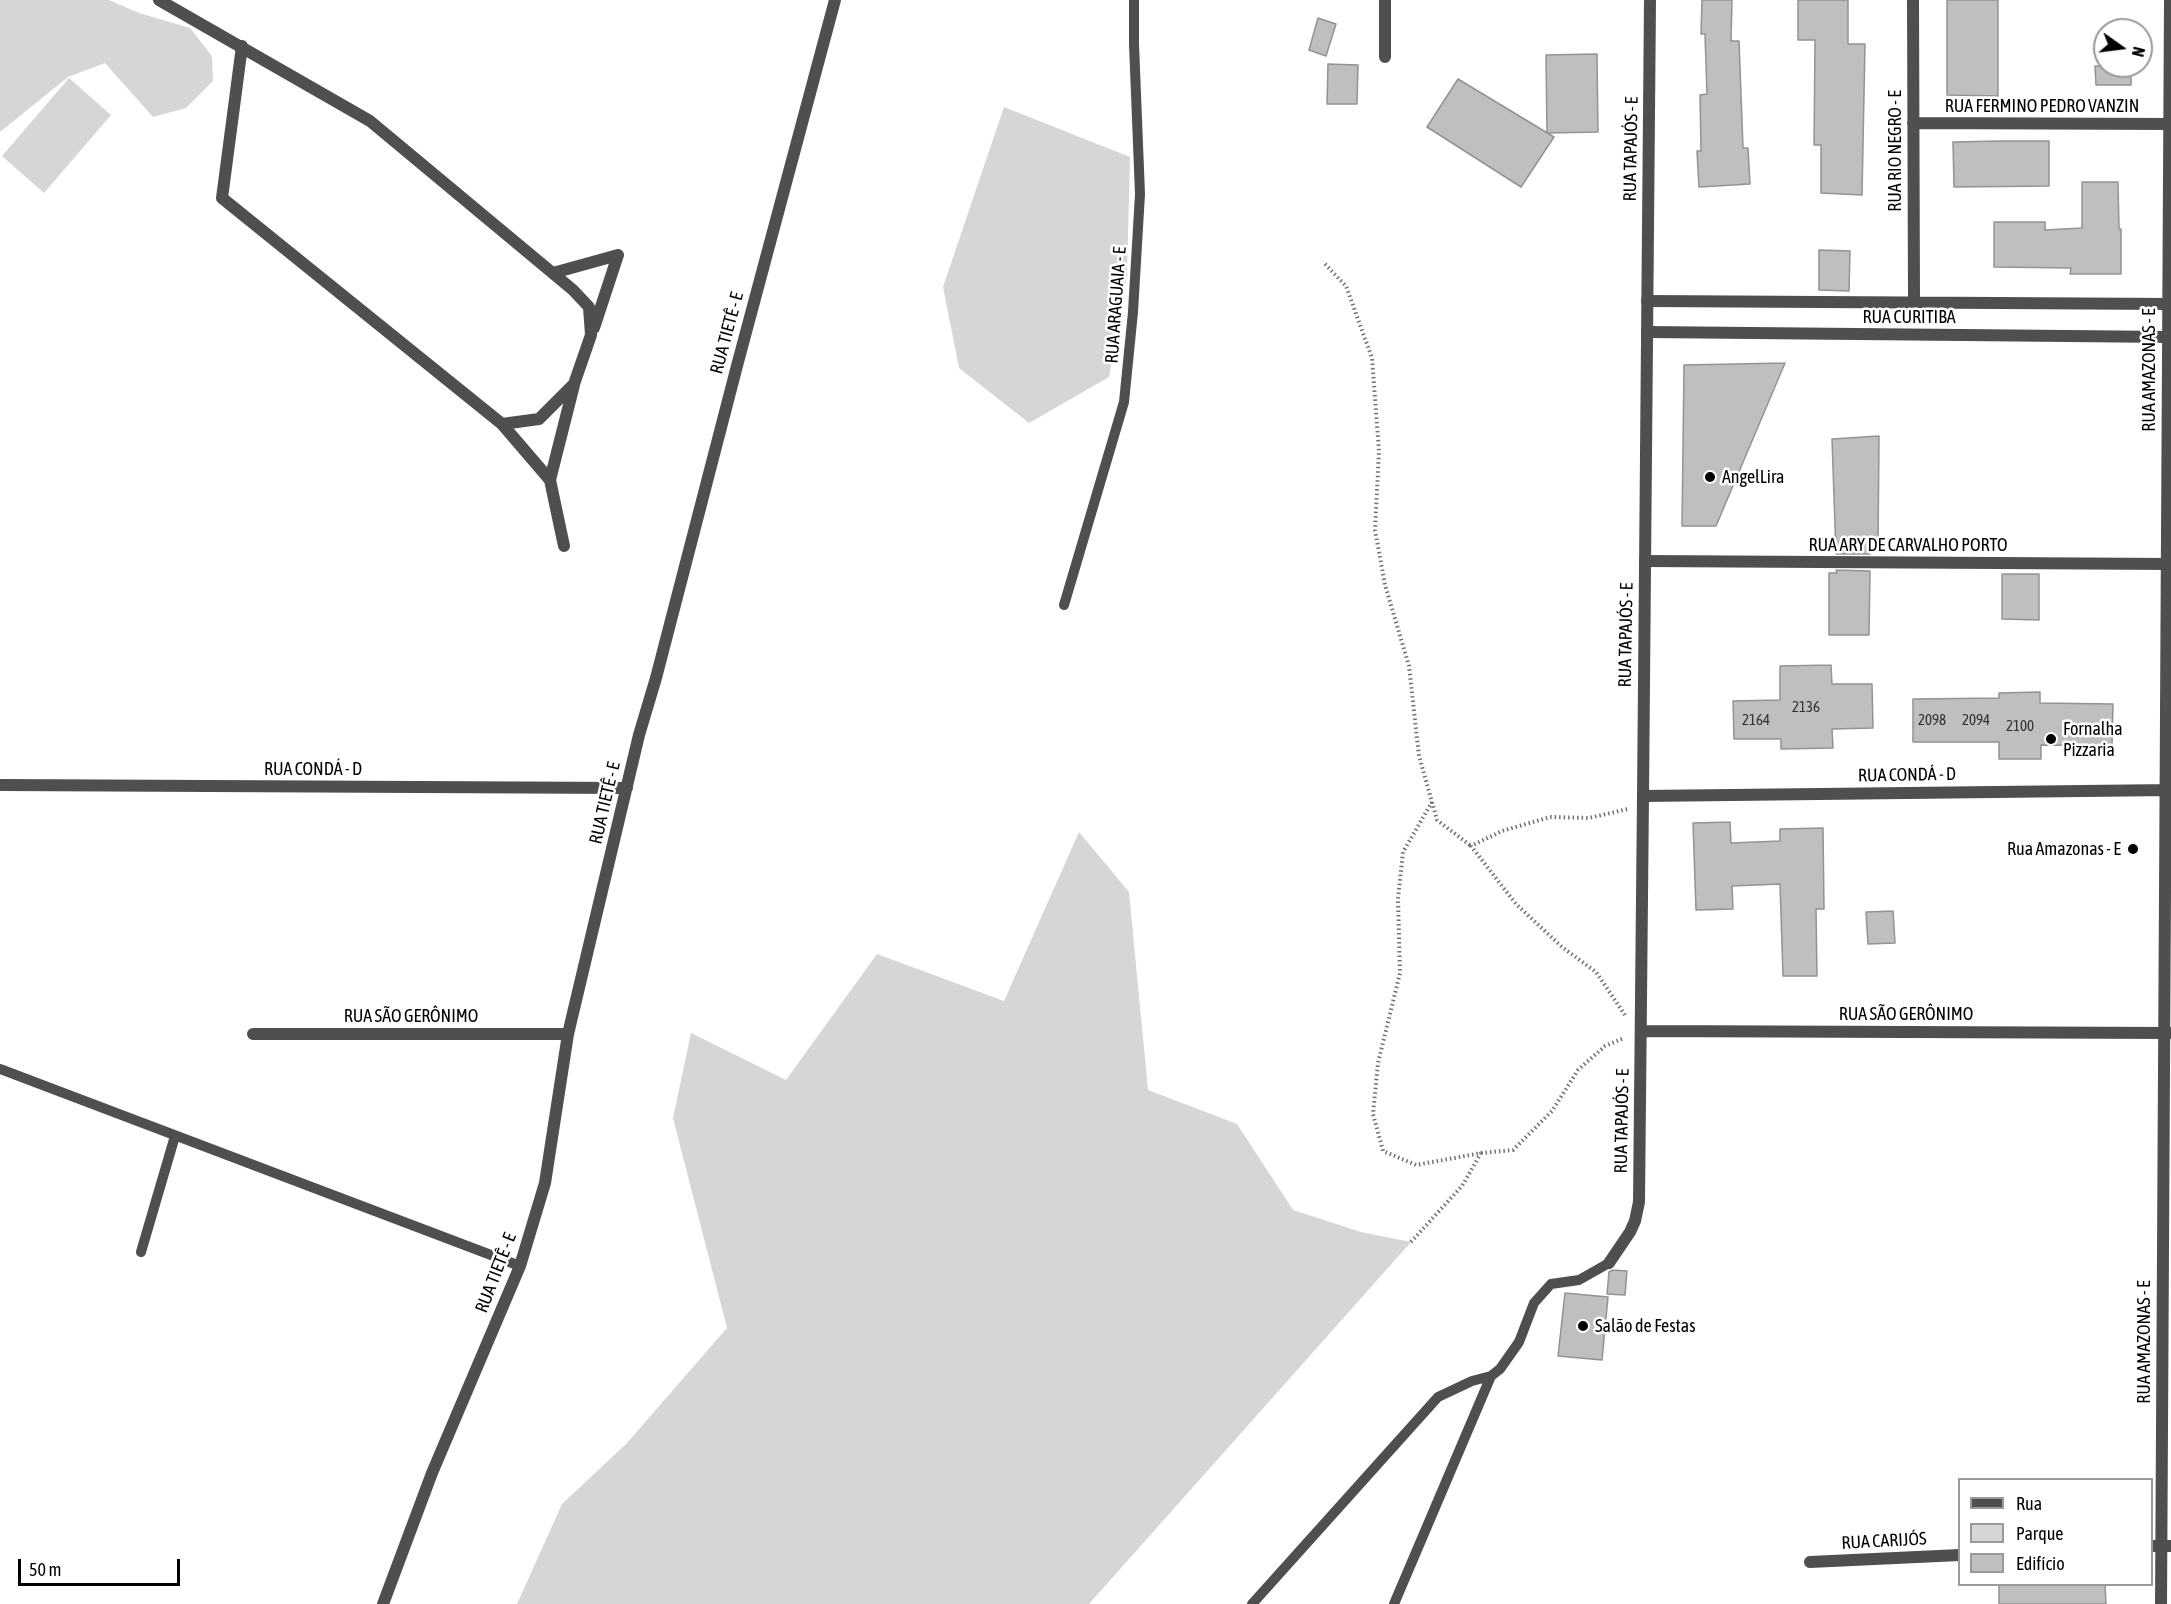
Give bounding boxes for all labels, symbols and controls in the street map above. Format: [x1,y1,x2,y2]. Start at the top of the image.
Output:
north arrow [2093,18,2153,78]
text: N [2129,45,2148,59]
street label: RUA RIO NEGRO - E [1884,90,1906,212]
street label: RUA FERMINO PEDRO VANZIN [1945,95,2139,117]
street label: RUA TAPAJÓS - E [1619,96,1643,202]
street label: RUA ARAGUAIA - E [1101,246,1131,364]
street label: RUA TIETÊ - E [706,290,748,376]
street label: RUA CURITIBA [1862,306,1956,328]
street label: RUA AMAZONAS - E [2138,308,2160,432]
place label: AngelLira [1722,466,1784,488]
marker: AngelLira [1703,470,1717,484]
street label: RUA ARY DE CARVALHO PORTO [1808,534,2008,556]
street label: RUA TAPAJÓS - E [1614,582,1638,688]
house number: 2136 [1792,698,1820,716]
house number: 2164 [1742,711,1770,729]
house number: 2098 [1918,711,1946,729]
house number: 2094 [1962,711,1990,729]
house number: 2100 [2006,717,2034,735]
place label: Fornalha Pizzaria [2063,718,2123,760]
marker: Fornalha Pizzaria [2044,732,2058,746]
street label: RUA CONDÁ - D [264,758,362,780]
street label: RUA TIETÊ - E [585,760,625,846]
street label: RUA CONDÁ - D [1858,763,1956,787]
place label: Rua Amazonas - E [2007,838,2121,860]
marker: Rua Amazonas - E [2126,842,2140,856]
street label: RUA SÃO GERÔNIMO [1839,1003,1973,1025]
street label: RUA SÃO GERÔNIMO [344,1005,478,1027]
street label: RUA TAPAJÓS - E [1610,1068,1634,1174]
street label: RUA TIETÊ - E [471,1230,521,1316]
street label: RUA AMAZONAS - E [2133,1280,2155,1404]
place label: Salão de Festas [1595,1315,1695,1337]
marker: Salão de Festas [1576,1319,1590,1333]
legend [1958,1478,2153,1586]
text: Rua [2016,1493,2042,1514]
text: Parque [2016,1523,2064,1544]
street label: RUA CARIJÓS [1841,1528,1927,1554]
scale bar [21,1547,183,1585]
text: Edifício [2016,1553,2065,1574]
text: 50 m [29,1559,61,1580]

